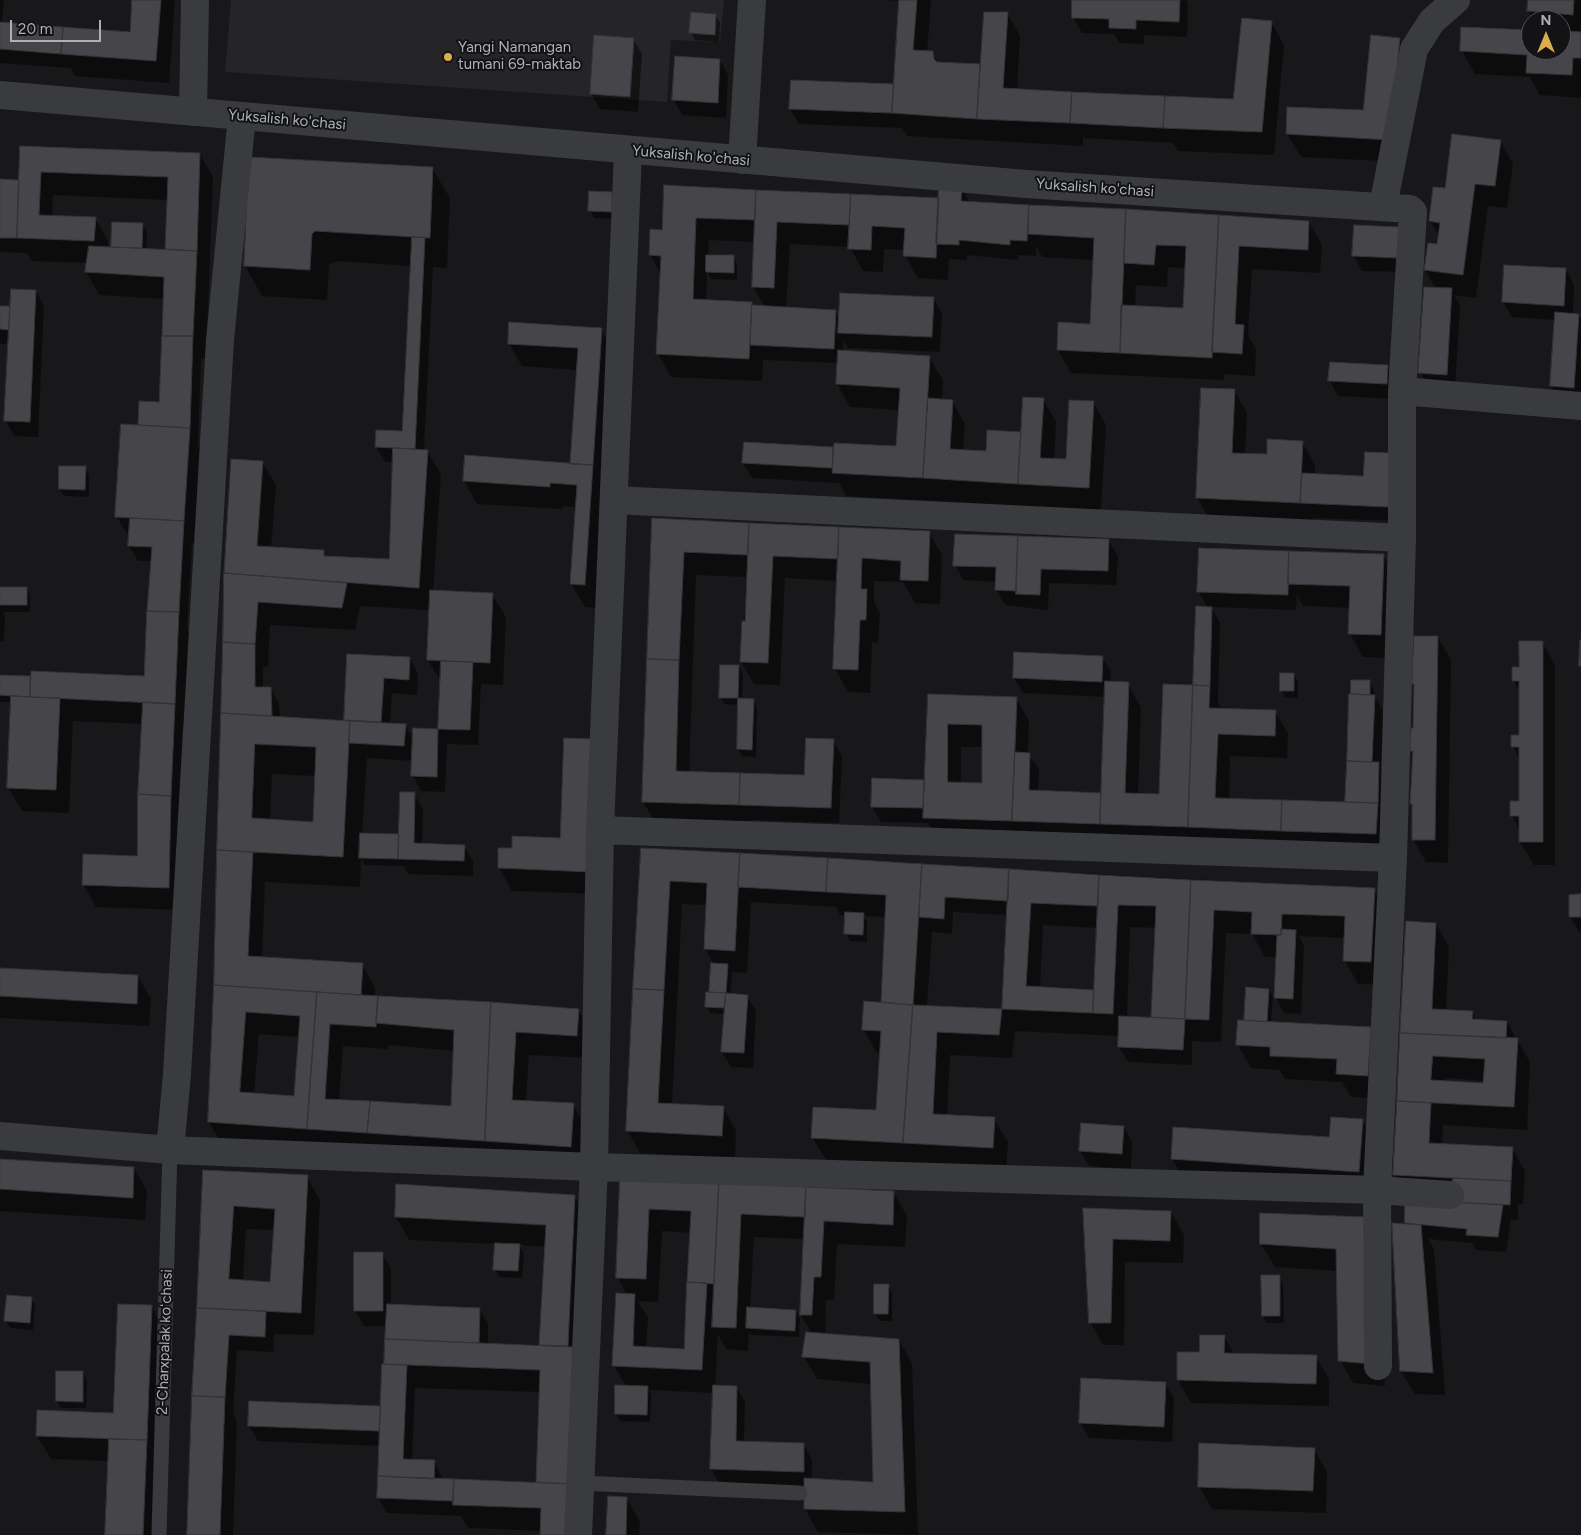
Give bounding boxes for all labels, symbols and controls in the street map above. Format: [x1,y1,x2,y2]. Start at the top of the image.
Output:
scale bar [12,10,104,42]
north arrow [1521,10,1571,60]
text: N [1541,12,1551,29]
text: 20 m [18,20,52,38]
place label: Yangi Namangan tumani 69-maktab [458,39,581,74]
marker: Yangi Namangan tumani 69-maktab [442,51,454,63]
street label: Yuksalish ko'chasi [227,106,347,134]
street label: Yuksalish ko'chasi [631,142,751,170]
street label: Yuksalish ko'chasi [1035,175,1155,201]
street label: 2-Charxpalak koʻchasi [153,1269,177,1415]

